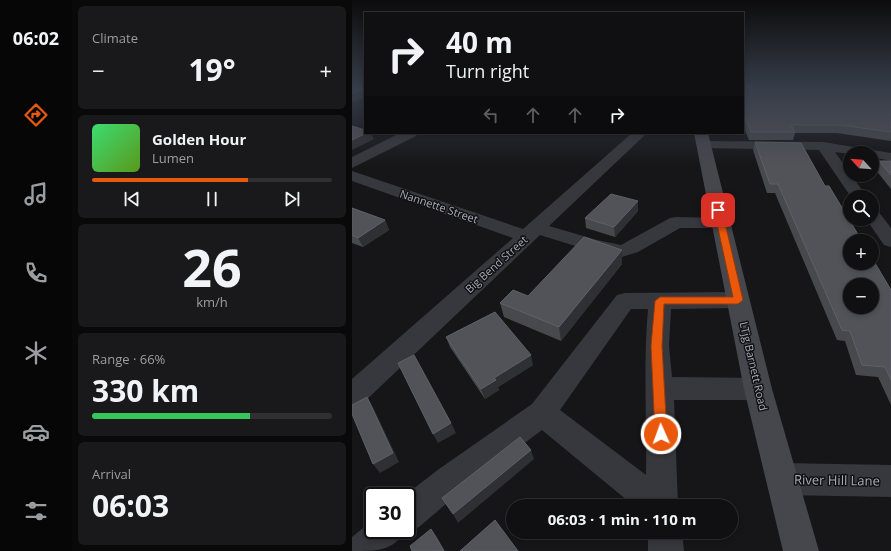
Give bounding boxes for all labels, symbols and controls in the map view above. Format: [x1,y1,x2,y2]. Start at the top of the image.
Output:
text: 40 m [446,23,513,61]
text: 06:02 [13,26,59,50]
icon: right [380,28,432,80]
text: Climate [92,29,138,47]
text: 19° [188,49,236,90]
text: − [92,55,105,85]
text: + [319,55,332,85]
text: Turn right [446,59,529,83]
icon: directions [22,101,50,129]
icon: left [480,104,502,126]
icon: ahead [522,104,544,126]
icon: ahead [564,104,586,126]
icon: right [606,104,628,126]
text: Golden Hour [152,129,246,149]
north arrow [843,146,879,182]
map controls [843,146,879,314]
text: Lumen [152,149,194,167]
icon: music [22,180,50,208]
street label: Nannette Street [398,186,480,226]
icon: previous [121,188,143,210]
icon: pause [201,188,223,210]
icon: next [281,188,303,210]
button: search [843,190,879,226]
pin [701,193,735,227]
icon: arrive [707,199,729,221]
text: 26 [182,231,242,302]
street label: Big Bend Street [462,232,530,296]
button: + [843,234,879,270]
icon: phone [22,259,50,287]
button: − [843,278,879,314]
text: km/h [196,293,228,311]
street label: LTjg Barnett Road [736,320,772,412]
icon: climate [22,339,50,367]
text: Range · 66% [92,350,165,368]
text: 330 km [92,370,199,411]
position arrow [640,413,682,455]
icon: car [22,418,50,446]
text: Arrival [92,465,131,483]
street label: River Hill Lane [794,470,880,490]
text: 06:03 [92,485,169,526]
speed limit sign: 30 [364,487,416,539]
icon: filters [22,497,50,525]
text: 06:03 · 1 min · 110 m [548,509,696,529]

